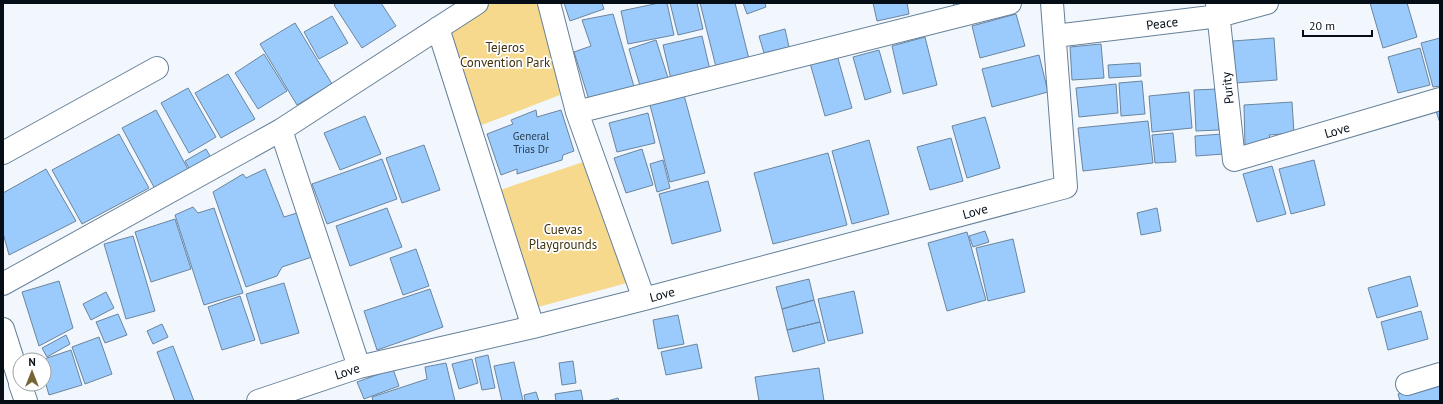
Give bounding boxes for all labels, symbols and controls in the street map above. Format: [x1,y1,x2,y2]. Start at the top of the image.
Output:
scale bar [1303,12,1372,38]
street label: Peace [1145,13,1179,34]
text: 20 m [1309,18,1335,33]
park label: Tejeros Convention Park [460,39,551,71]
street label: Purity [1217,71,1238,105]
street label: Love [1323,119,1352,142]
house number: General Trias Dr [513,129,550,156]
street label: Love [961,200,990,223]
park label: Cuevas Playgrounds [529,221,597,253]
street label: Love [648,283,677,306]
north arrow [12,352,52,392]
text: N [28,355,36,369]
street label: Love [332,359,362,383]

